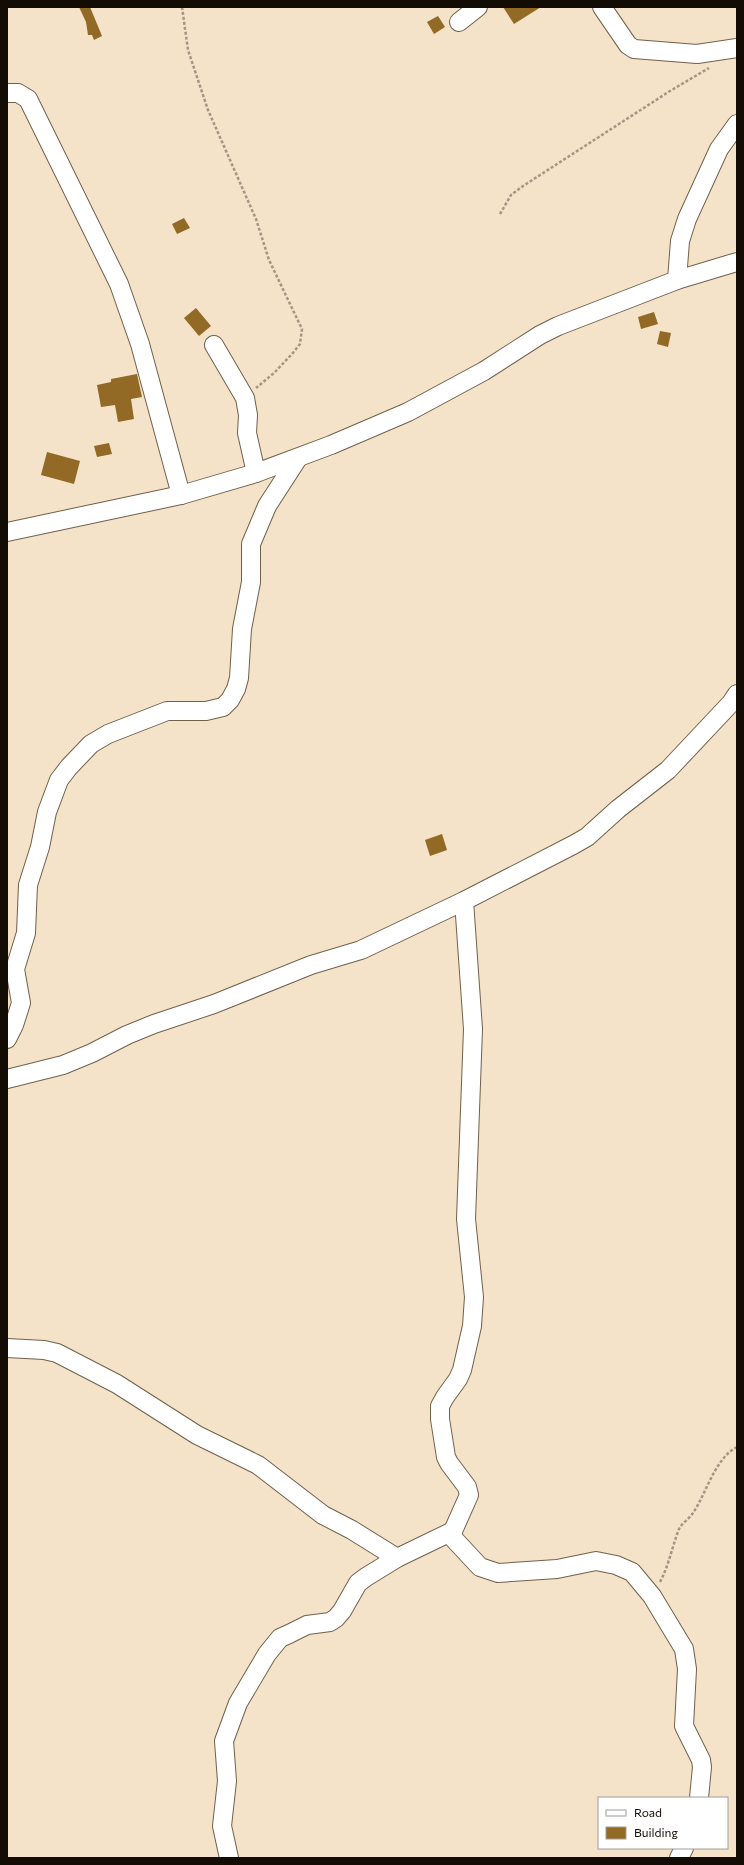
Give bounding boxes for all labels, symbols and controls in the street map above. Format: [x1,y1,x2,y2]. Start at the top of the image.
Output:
legend [598,1797,728,1849]
text: Road [634,1805,662,1819]
text: Building [634,1825,678,1839]

